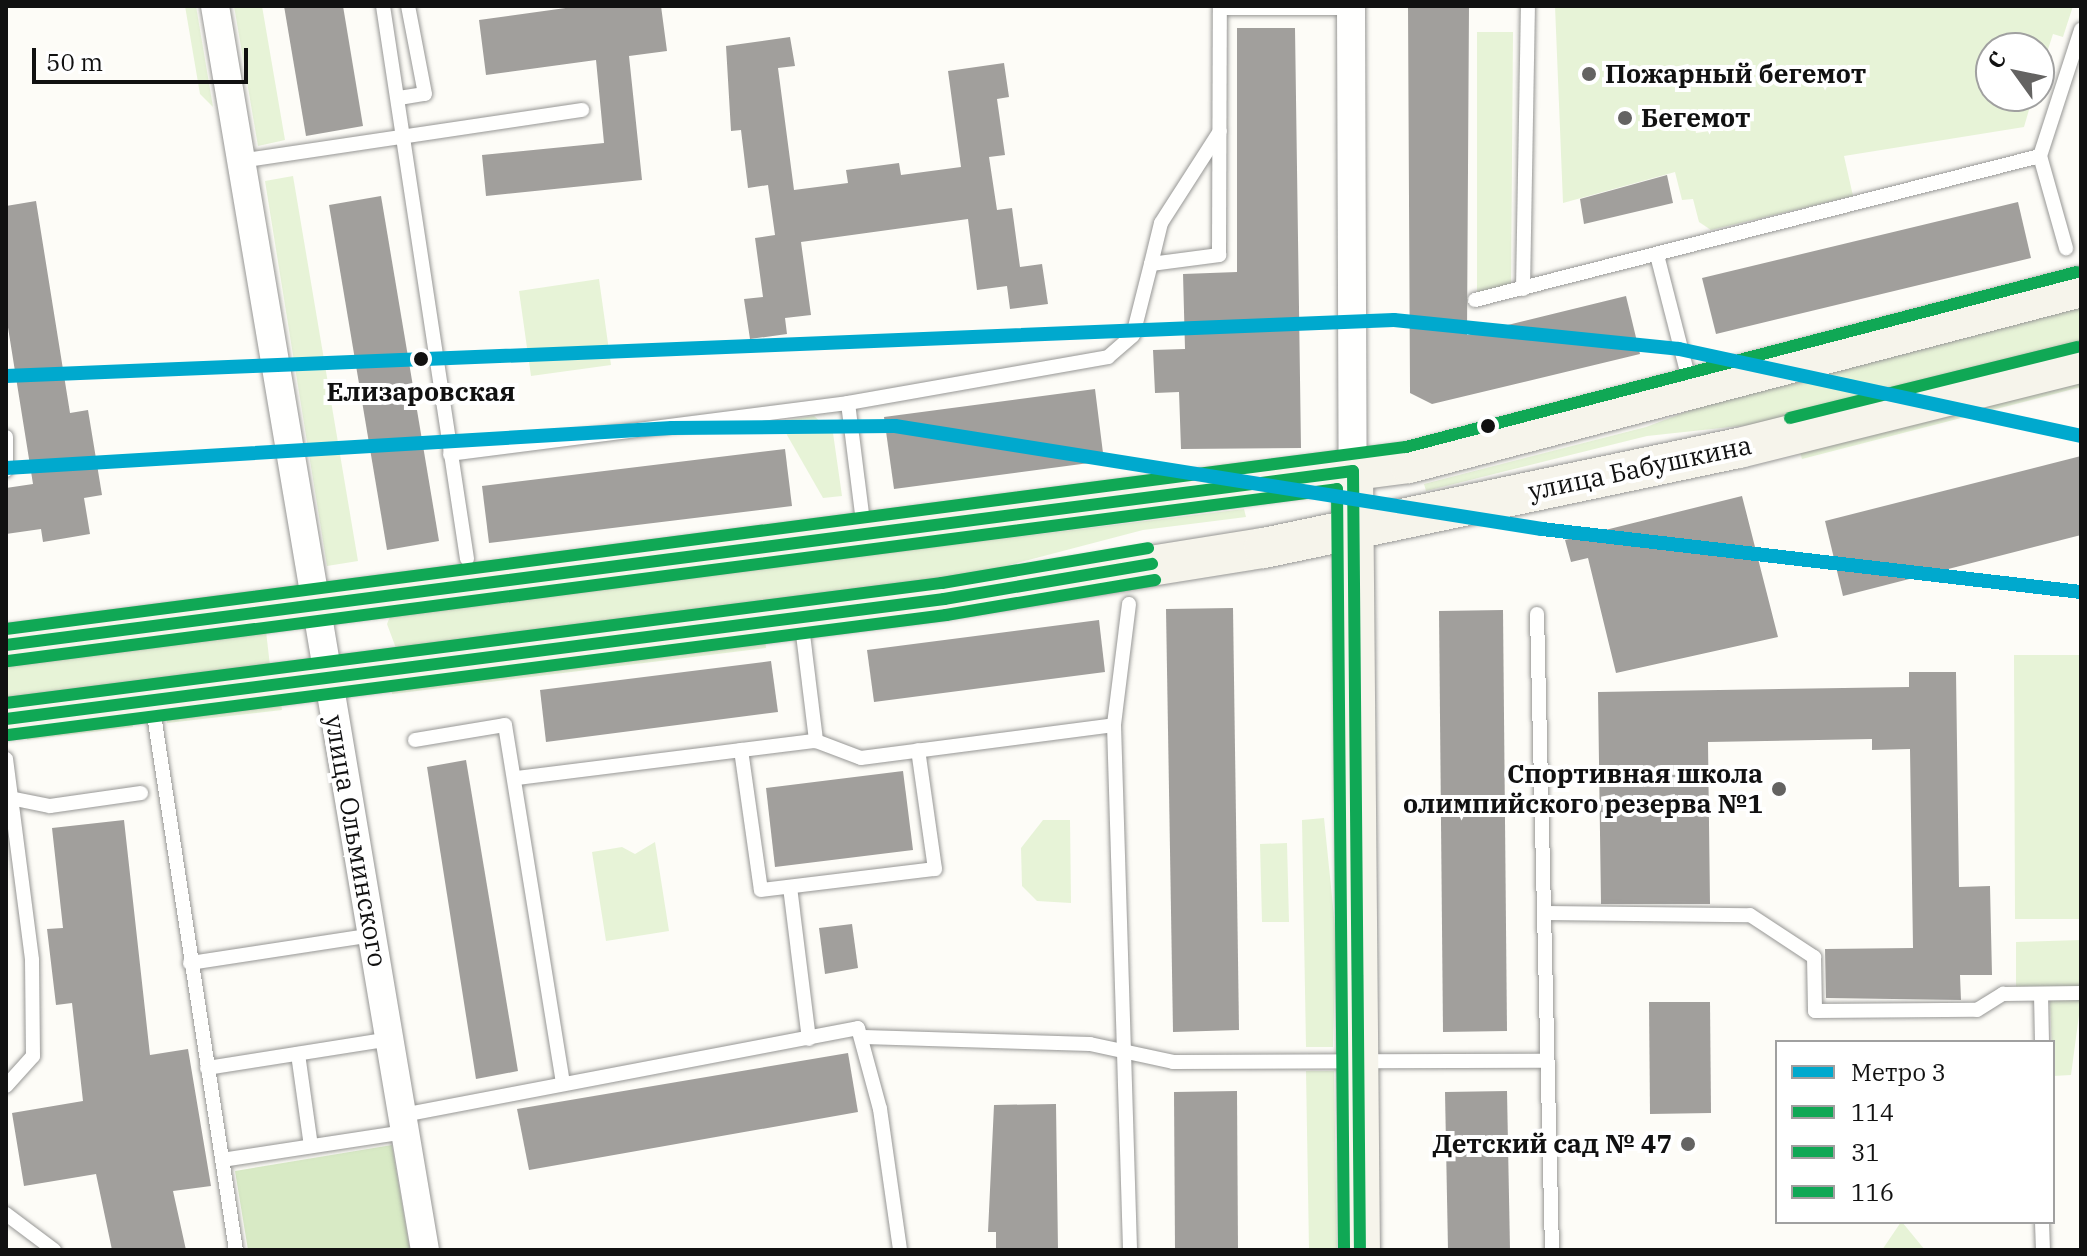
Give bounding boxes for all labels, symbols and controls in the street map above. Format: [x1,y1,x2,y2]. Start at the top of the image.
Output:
scale bar [36,32,252,82]
north arrow [1975,32,2055,112]
text: 50 m [46,46,103,78]
text: С [1980,46,2012,74]
place label: Пожарный бегемот [1605,58,1866,90]
marker: Пожарный бегемот [1580,65,1598,83]
place label: Бегемот [1641,102,1751,134]
marker: Бегемот [1616,109,1634,127]
marker: Елизаровская [407,345,435,373]
place label: Елизаровская [327,376,515,408]
unlabelled marker [1480,418,1496,434]
street label: улица Бабушкина [1525,429,1755,507]
street label: улица Ольминского [318,713,394,969]
place label: Спортивная школа олимпийского резерва №1 [1403,758,1763,820]
marker: Спортивная школа олимпийского резерва №1 [1770,780,1788,798]
legend [1775,1040,2055,1224]
text: Метро 3 [1851,1056,1946,1088]
text: 114 [1851,1096,1894,1128]
place label: Детский сад № 47 [1433,1128,1672,1160]
marker: Детский сад № 47 [1679,1135,1697,1153]
text: 31 [1851,1136,1880,1168]
text: 116 [1851,1176,1894,1208]

